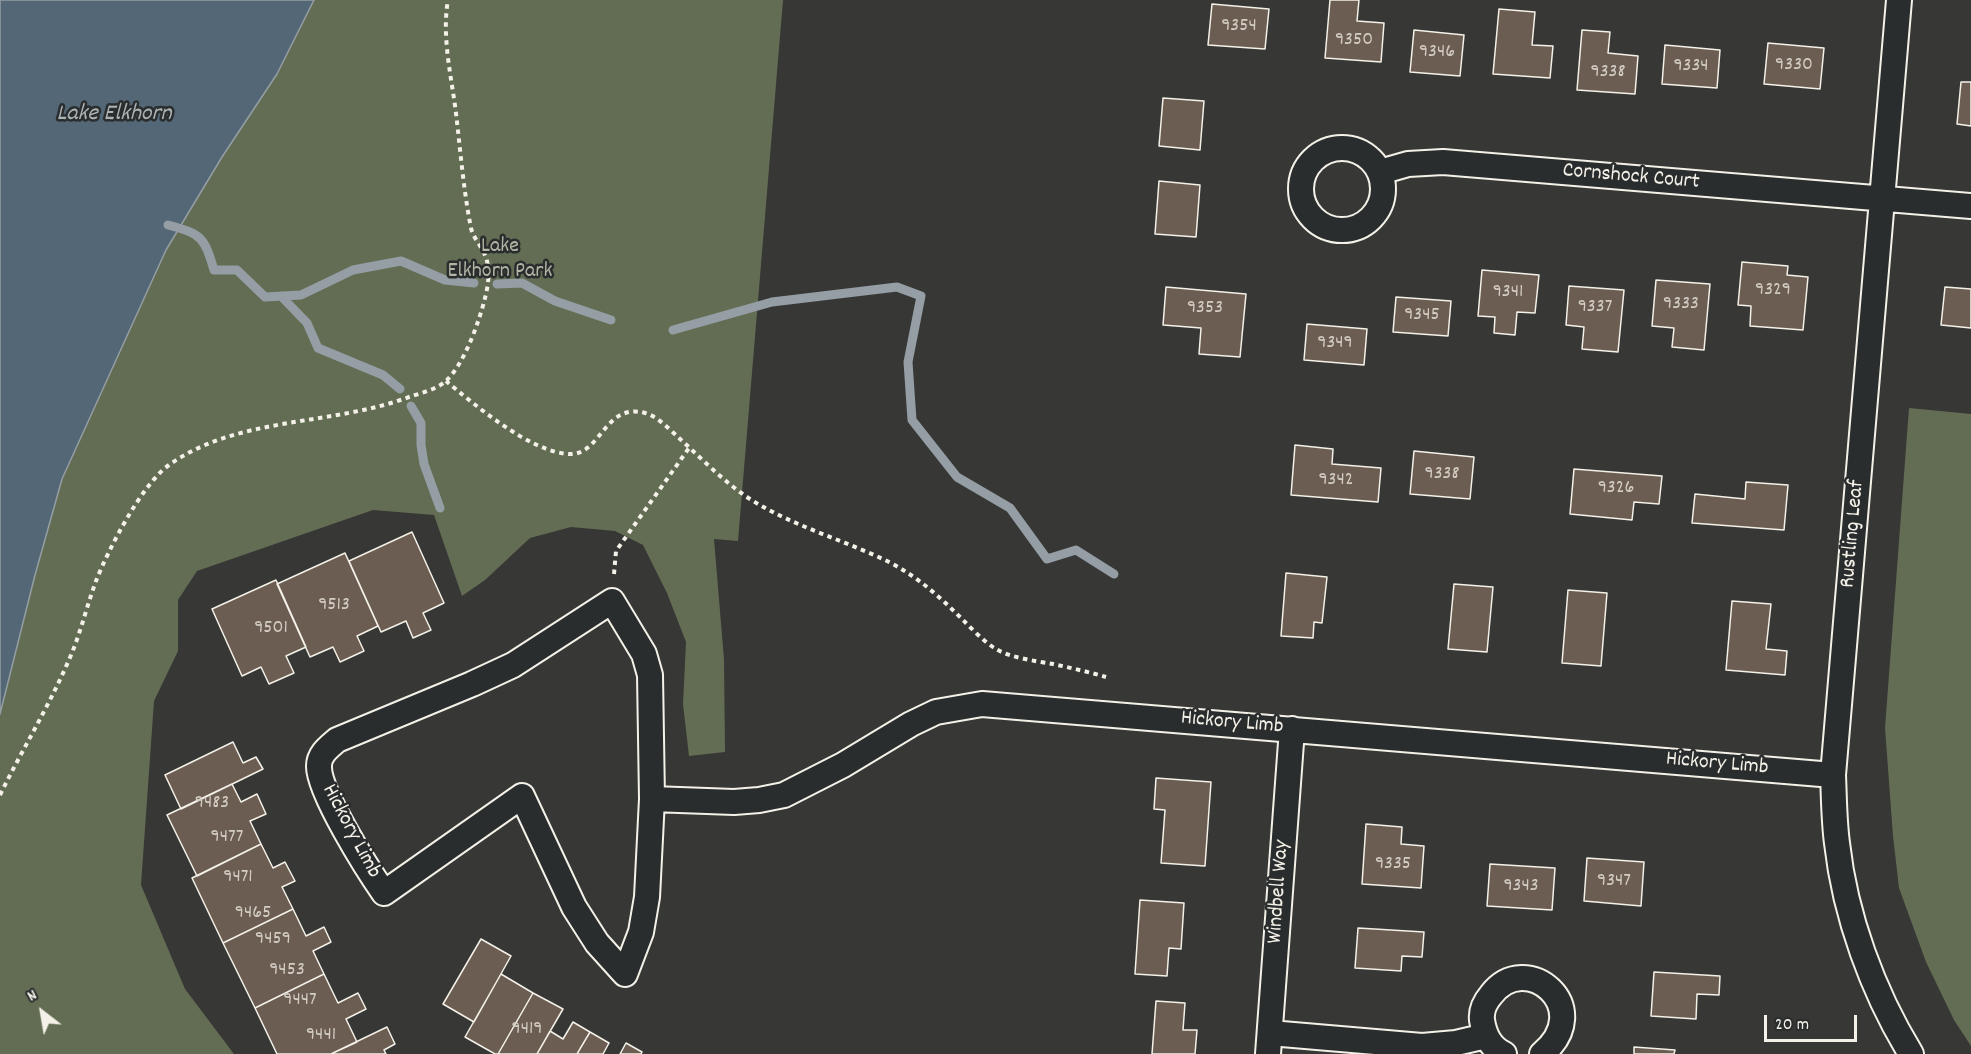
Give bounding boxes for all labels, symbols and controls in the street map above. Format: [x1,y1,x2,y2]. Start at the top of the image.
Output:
house number: 9354 [1221,15,1257,39]
house number: 9350 [1335,29,1373,53]
house number: 9346 [1419,41,1455,65]
house number: 9330 [1775,54,1813,78]
house number: 9334 [1673,55,1709,79]
house number: 9338 [1591,61,1625,85]
water label: Lake Elkhorn [56,102,172,130]
street label: Cornshock Court [1561,159,1701,197]
park label: Lake Elkhorn Park [448,235,552,286]
house number: 9329 [1755,279,1791,303]
house number: 9341 [1493,281,1523,305]
house number: 9333 [1663,293,1699,317]
house number: 9337 [1578,296,1612,320]
house number: 9353 [1187,297,1223,321]
house number: 9345 [1404,304,1440,328]
house number: 9349 [1317,332,1353,356]
house number: 9338 [1425,463,1459,487]
house number: 9342 [1318,469,1354,493]
house number: 9326 [1598,477,1634,501]
street label: Rustling Leaf [1836,479,1872,589]
house number: 9513 [318,594,350,618]
house number: 9501 [254,617,288,641]
street label: Hickory Limb [1180,706,1284,742]
street label: Hickory Limb [1665,747,1769,783]
street label: Hickory Limb [314,780,386,884]
house number: 9483 [195,792,229,816]
house number: 9477 [211,826,243,850]
street label: Windbell Way [1263,839,1297,945]
house number: 9335 [1375,853,1411,877]
house number: 9471 [223,866,253,890]
house number: 9347 [1597,870,1631,894]
house number: 9343 [1503,875,1539,899]
house number: 9465 [235,902,271,926]
house number: 9459 [255,928,291,952]
house number: 9453 [269,959,305,983]
north arrow [12,982,72,1042]
text: N [23,984,42,1008]
house number: 9447 [283,989,317,1013]
scale bar [1767,1003,1860,1041]
text: 20 m [1775,1013,1809,1038]
house number: 9419 [512,1018,542,1042]
house number: 9441 [306,1024,336,1048]

